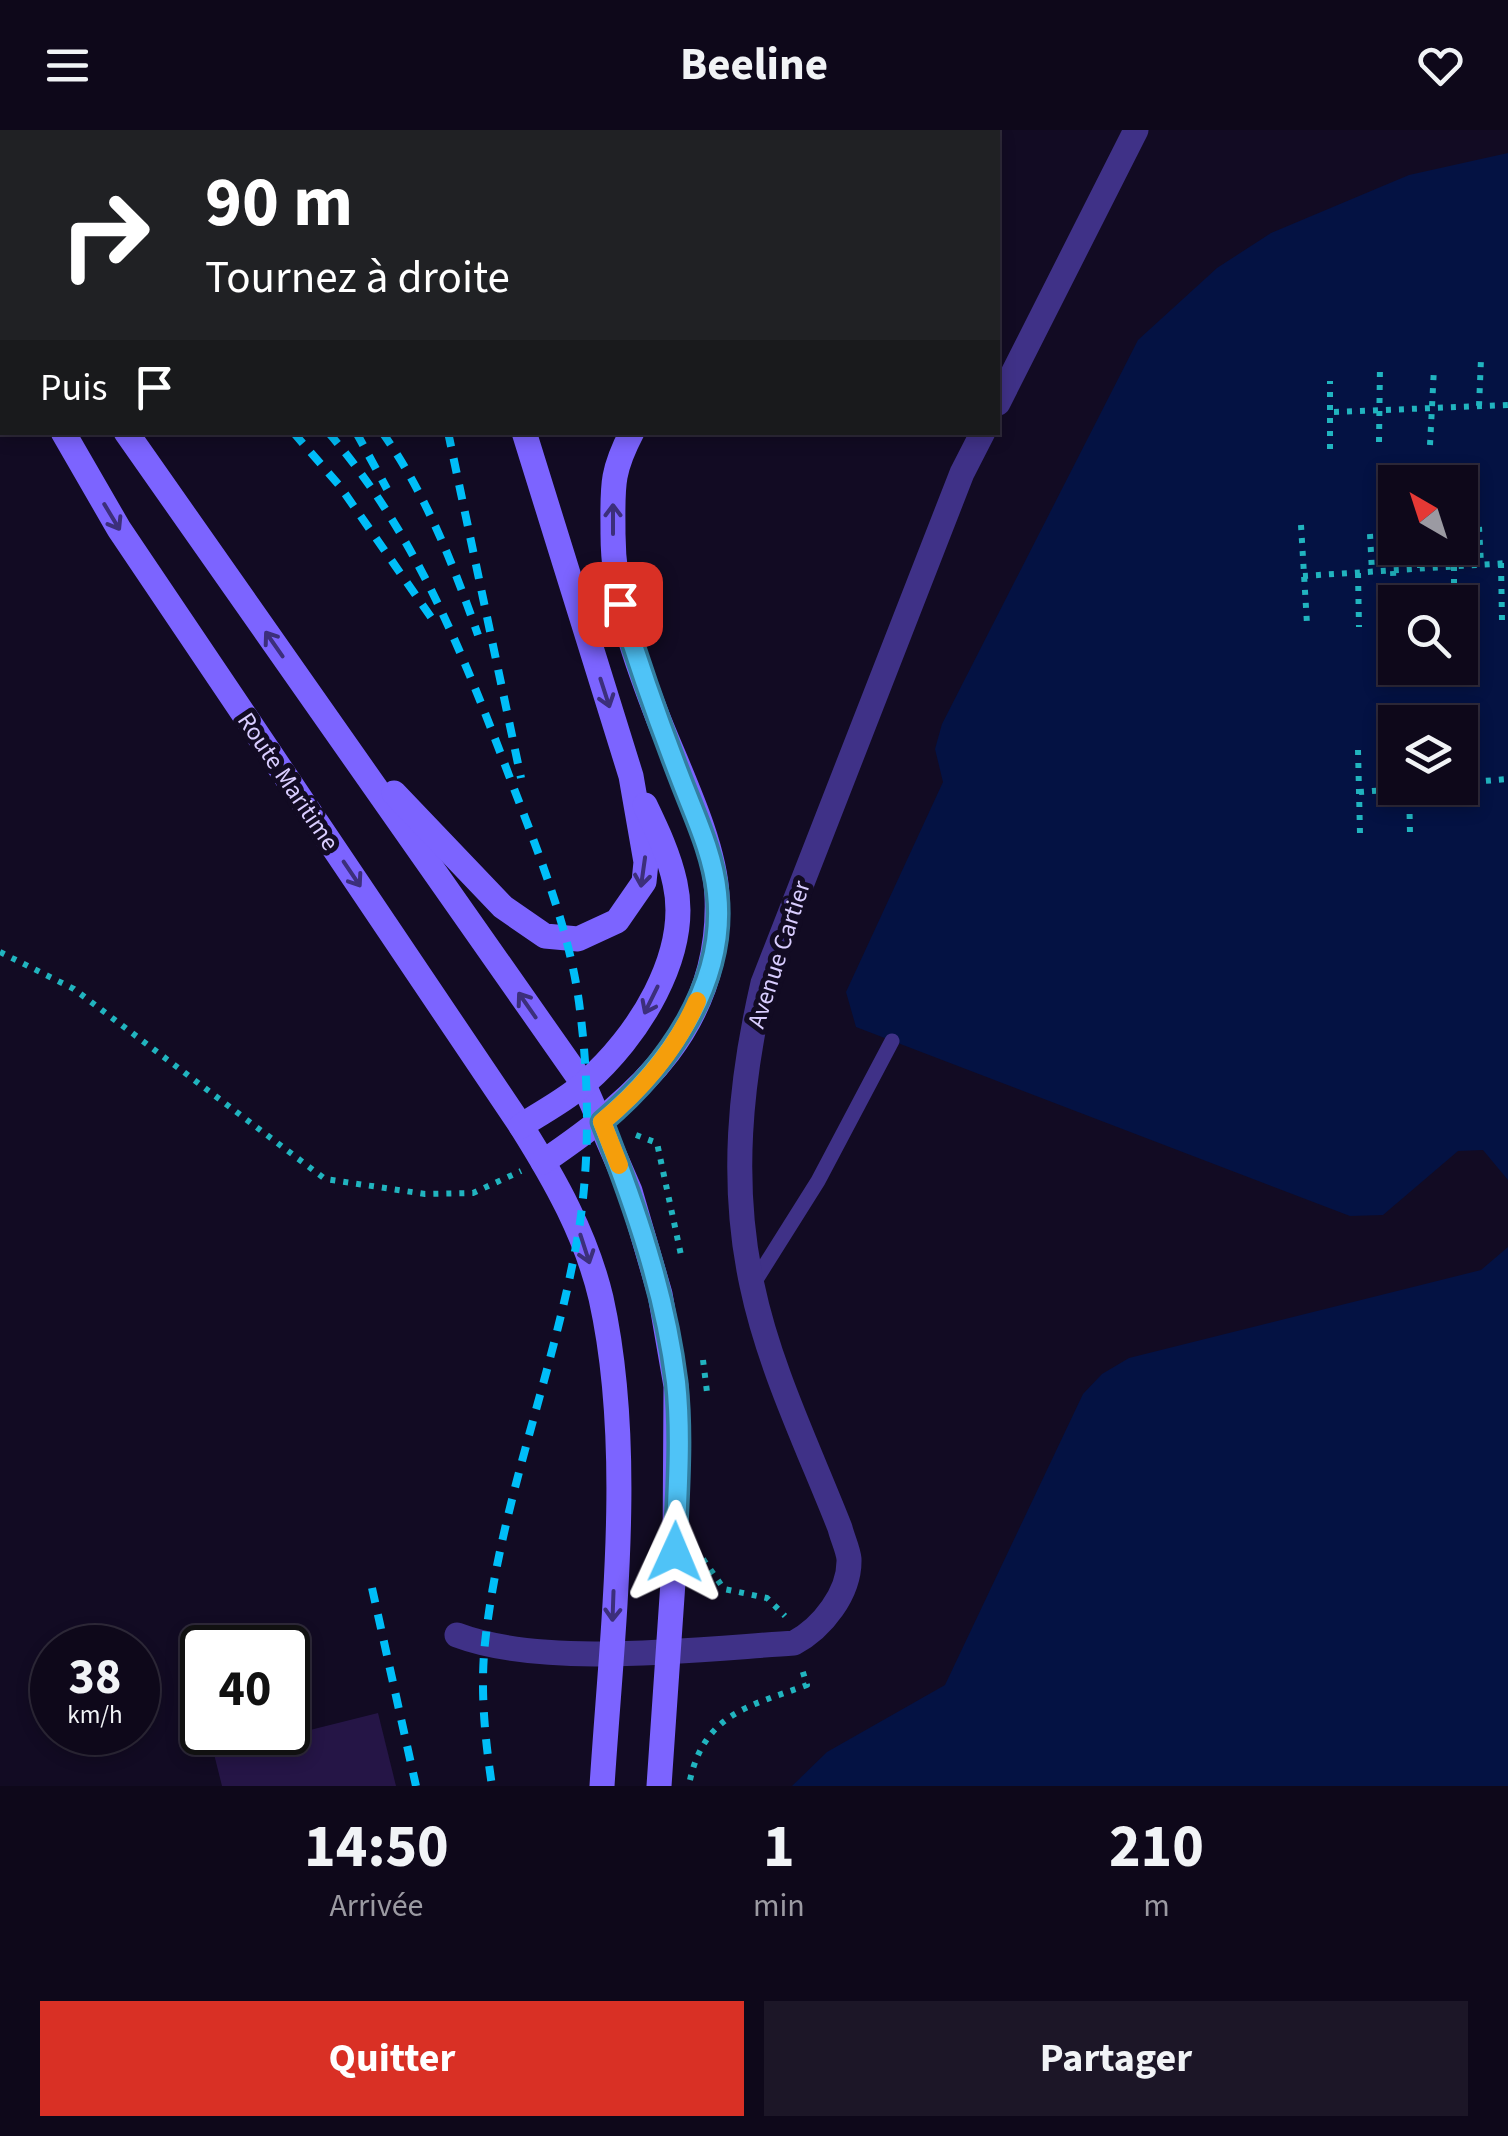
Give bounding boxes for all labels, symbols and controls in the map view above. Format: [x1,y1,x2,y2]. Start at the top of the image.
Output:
text: Beeline [680,33,828,97]
icon: menu [40,38,95,93]
icon: heart [1413,38,1468,93]
text: 90 m [205,153,353,253]
icon: right [40,170,170,300]
text: Tournez à droite [205,246,510,310]
icon: arrive [127,360,182,415]
text: Puis [40,361,107,415]
north arrow [1378,465,1478,565]
map controls [1378,465,1478,805]
one-way arrow [102,502,122,531]
one-way arrow [604,504,622,536]
pin [578,562,663,647]
icon: arrive [593,577,648,632]
button: search [1378,585,1478,685]
one-way arrow [264,631,285,659]
one-way arrow [597,677,615,708]
street label: Route Maritime [229,705,348,858]
button: layers [1378,705,1478,805]
one-way arrow [633,855,651,888]
one-way arrow [341,859,362,888]
street label: Avenue Cartier [738,876,820,1033]
one-way arrow [641,984,660,1014]
one-way arrow [517,992,538,1019]
one-way arrow [577,1233,595,1265]
position arrow [623,1500,727,1604]
one-way arrow [603,1589,622,1621]
speed limit sign: 40 [180,1625,310,1755]
text: 38 [69,1642,121,1713]
text: km/h [67,1697,123,1733]
text: 14:50 [304,1805,449,1890]
text: 1 [763,1805,795,1890]
text: 210 [1109,1805,1204,1890]
text: Arrivée [329,1883,423,1929]
text: min [753,1883,805,1929]
text: m [1143,1883,1170,1929]
button: Quitter [40,2001,744,2116]
button: Partager [764,2001,1468,2116]

